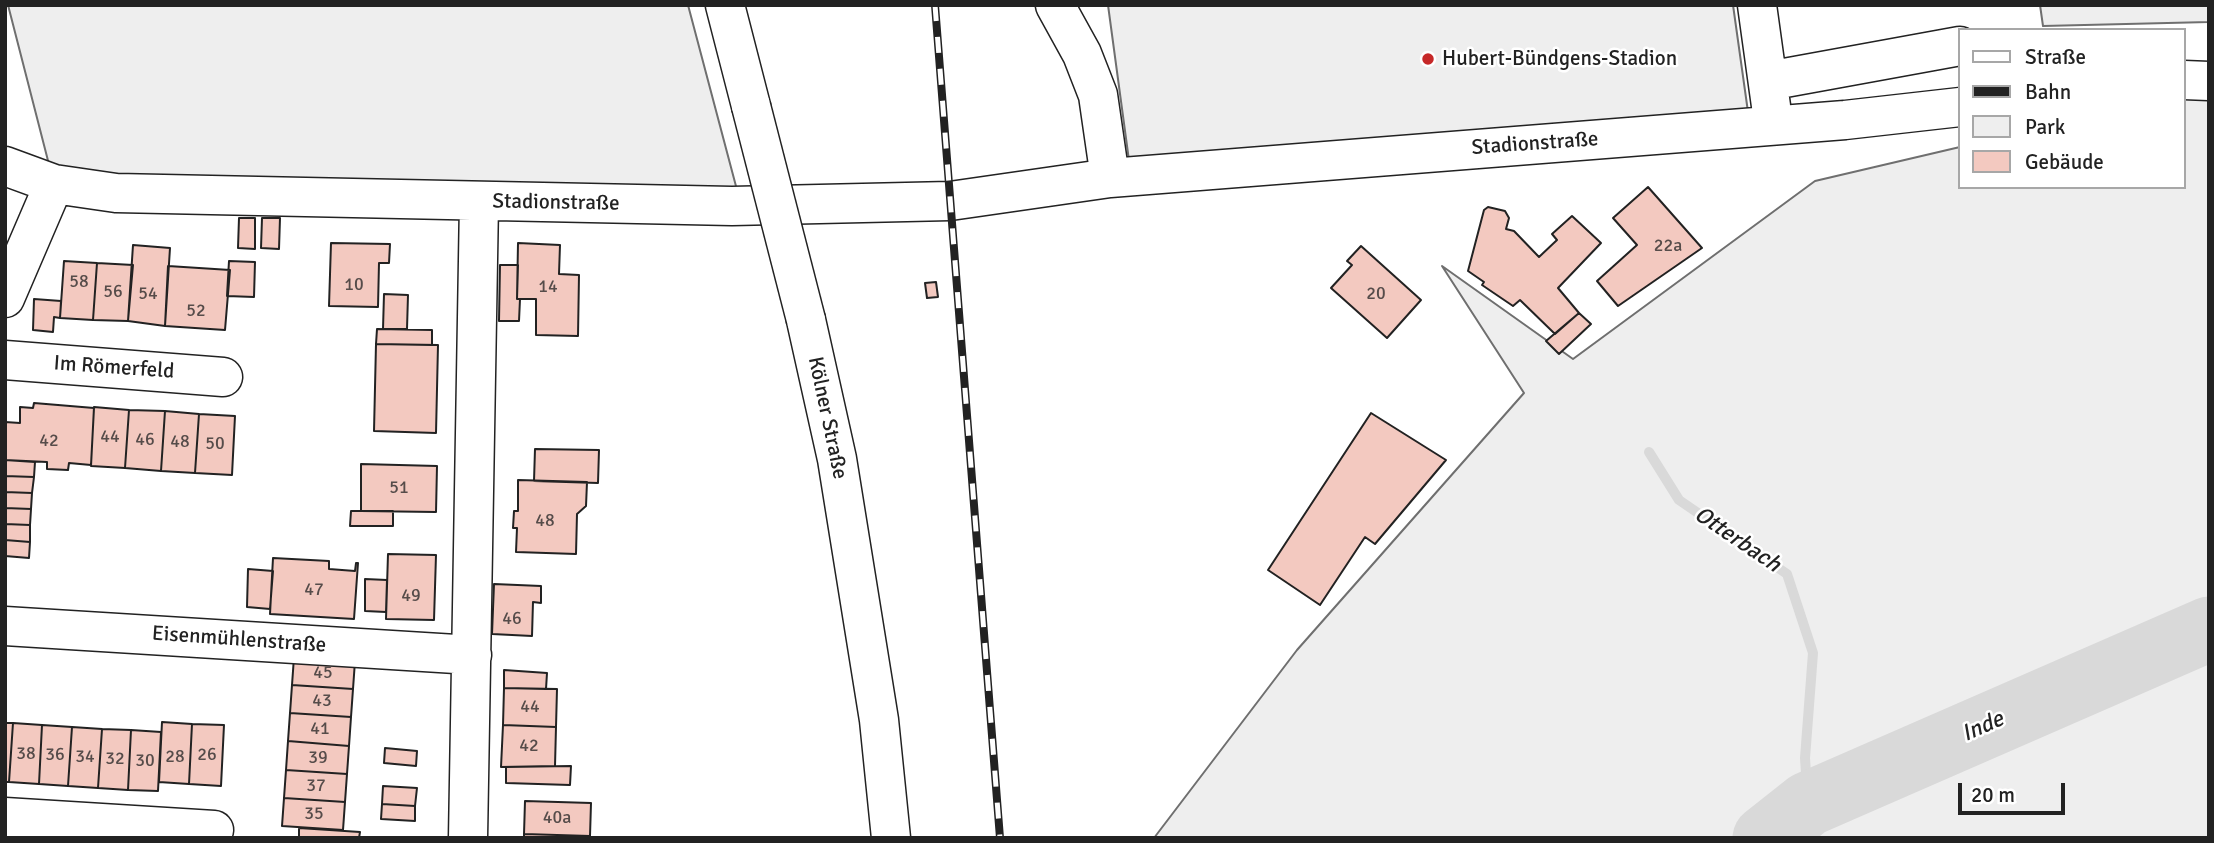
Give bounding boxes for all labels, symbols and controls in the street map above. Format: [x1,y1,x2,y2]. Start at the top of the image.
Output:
legend [1958,28,2186,189]
text: Straße [2025,44,2086,70]
place label: Hubert-Bündgens-Stadion [1442,46,1677,72]
marker: Hubert-Bündgens-Stadion [1420,51,1436,67]
text: Bahn [2025,79,2071,105]
text: Park [2025,114,2065,140]
street label: Stadionstraße [1471,127,1599,161]
text: Gebäude [2025,149,2104,175]
street label: Stadionstraße [492,189,620,217]
house number: 22a [1654,235,1682,257]
house number: 58 [69,271,89,293]
house number: 10 [344,274,364,296]
house number: 14 [538,276,558,298]
house number: 56 [103,281,123,303]
house number: 54 [138,283,158,305]
house number: 20 [1366,283,1386,305]
house number: 52 [186,300,206,322]
street label: Im Römerfeld [53,351,175,385]
street label: Kölner Straße [802,355,852,481]
house number: 44 [100,426,120,448]
house number: 46 [135,429,155,451]
house number: 42 [39,430,59,452]
house number: 48 [170,431,190,453]
house number: 50 [205,433,225,455]
house number: 51 [389,477,409,499]
water label: Otterbach [1689,501,1785,579]
house number: 48 [535,510,555,532]
house number: 47 [304,579,324,601]
house number: 49 [401,585,421,607]
house number: 46 [502,608,522,630]
street label: Eisenmühlenstraße [151,621,327,659]
house number: 45 [313,662,333,684]
house number: 43 [312,690,332,712]
house number: 44 [520,696,540,718]
water label: Inde [1958,706,2008,748]
house number: 41 [310,718,330,740]
house number: 42 [519,735,539,757]
house number: 38 [16,743,36,765]
house number: 36 [45,744,65,766]
house number: 26 [197,744,217,766]
house number: 34 [75,746,95,768]
house number: 28 [165,746,185,768]
house number: 39 [308,747,328,769]
house number: 32 [105,748,125,770]
house number: 30 [135,750,155,772]
scale bar [1962,770,2069,814]
house number: 37 [306,775,326,797]
text: 20 m [1971,782,2015,808]
house number: 35 [304,803,324,825]
house number: 40a [543,807,571,829]

